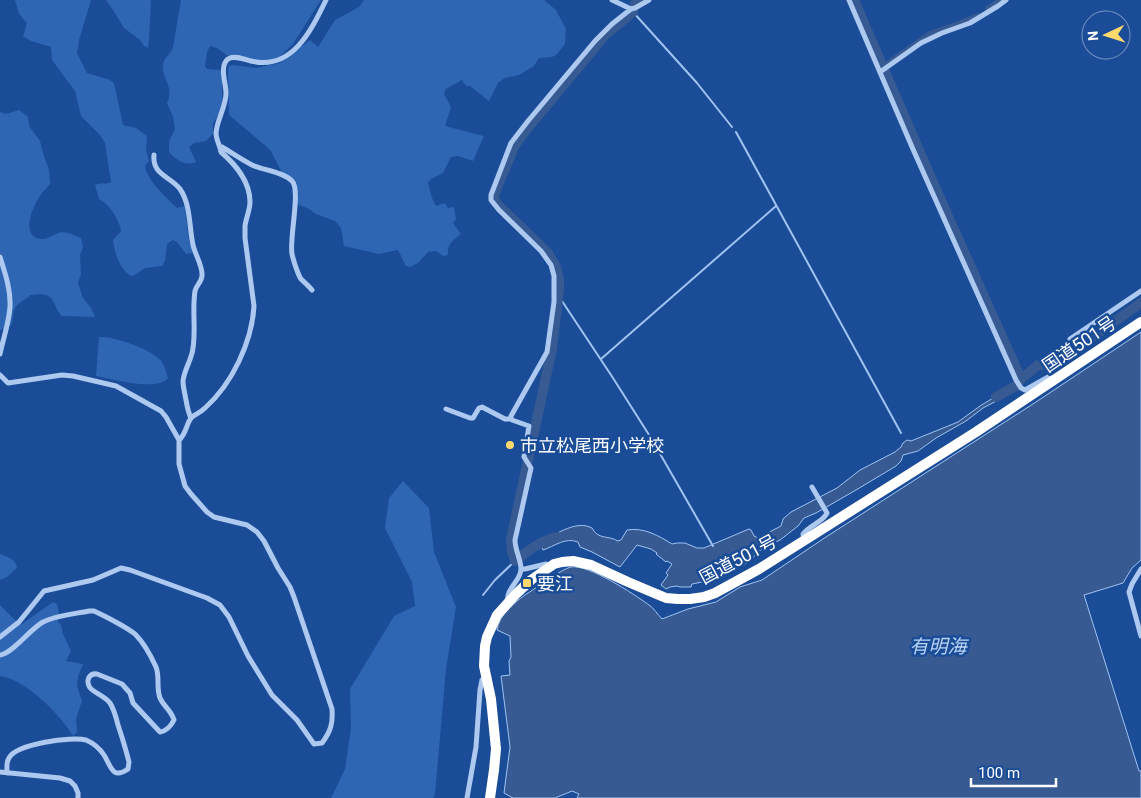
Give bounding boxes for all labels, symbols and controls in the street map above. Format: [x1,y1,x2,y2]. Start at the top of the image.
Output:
north arrow [1081,10,1131,60]
text: N [1085,30,1101,41]
street label: 国道501号 [1038,312,1120,376]
place label: 市立松尾西小学校 [520,435,664,456]
marker: 市立松尾西小学校 [504,439,516,451]
street label: 国道501号 [696,530,780,588]
place label: 要江 [537,573,573,594]
marker: 要江 [521,577,533,589]
water label: 有明海 [909,635,969,658]
scale bar [971,756,1056,788]
text: 100 m [978,764,1020,782]

